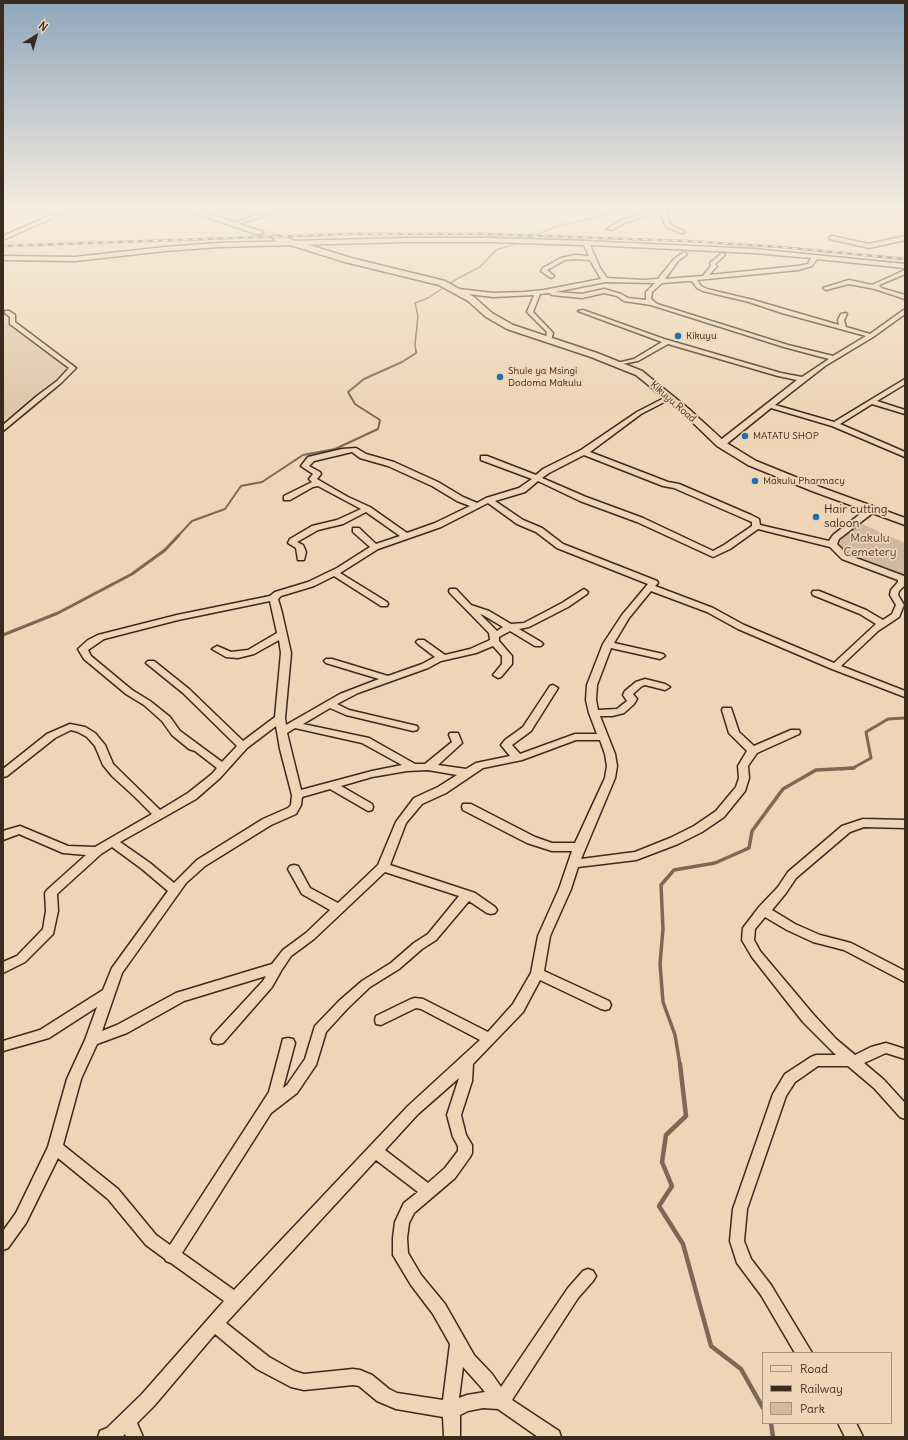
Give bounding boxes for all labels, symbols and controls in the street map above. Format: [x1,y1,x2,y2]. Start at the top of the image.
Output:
north arrow [16,16,56,56]
text: N [36,19,50,34]
place label: Kikuyu [686,330,717,342]
marker: Kikuyu [673,331,683,341]
place label: Shule ya Msingi Dodoma Makulu [508,365,582,388]
marker: Shule ya Msingi Dodoma Makulu [495,372,505,382]
street label: Kikuyu Road [648,379,698,425]
place label: MATATU SHOP [753,430,819,442]
marker: MATATU SHOP [740,431,750,441]
place label: Makulu Pharmacy [763,475,845,487]
marker: Makulu Pharmacy [750,476,760,486]
place label: Hair cutting saloon [824,503,887,531]
marker: Hair cutting saloon [811,512,821,522]
park label: Makulu Cemetery [843,532,897,560]
legend [762,1352,892,1424]
text: Road [800,1361,828,1376]
text: Railway [800,1381,843,1396]
text: Park [800,1401,825,1416]

